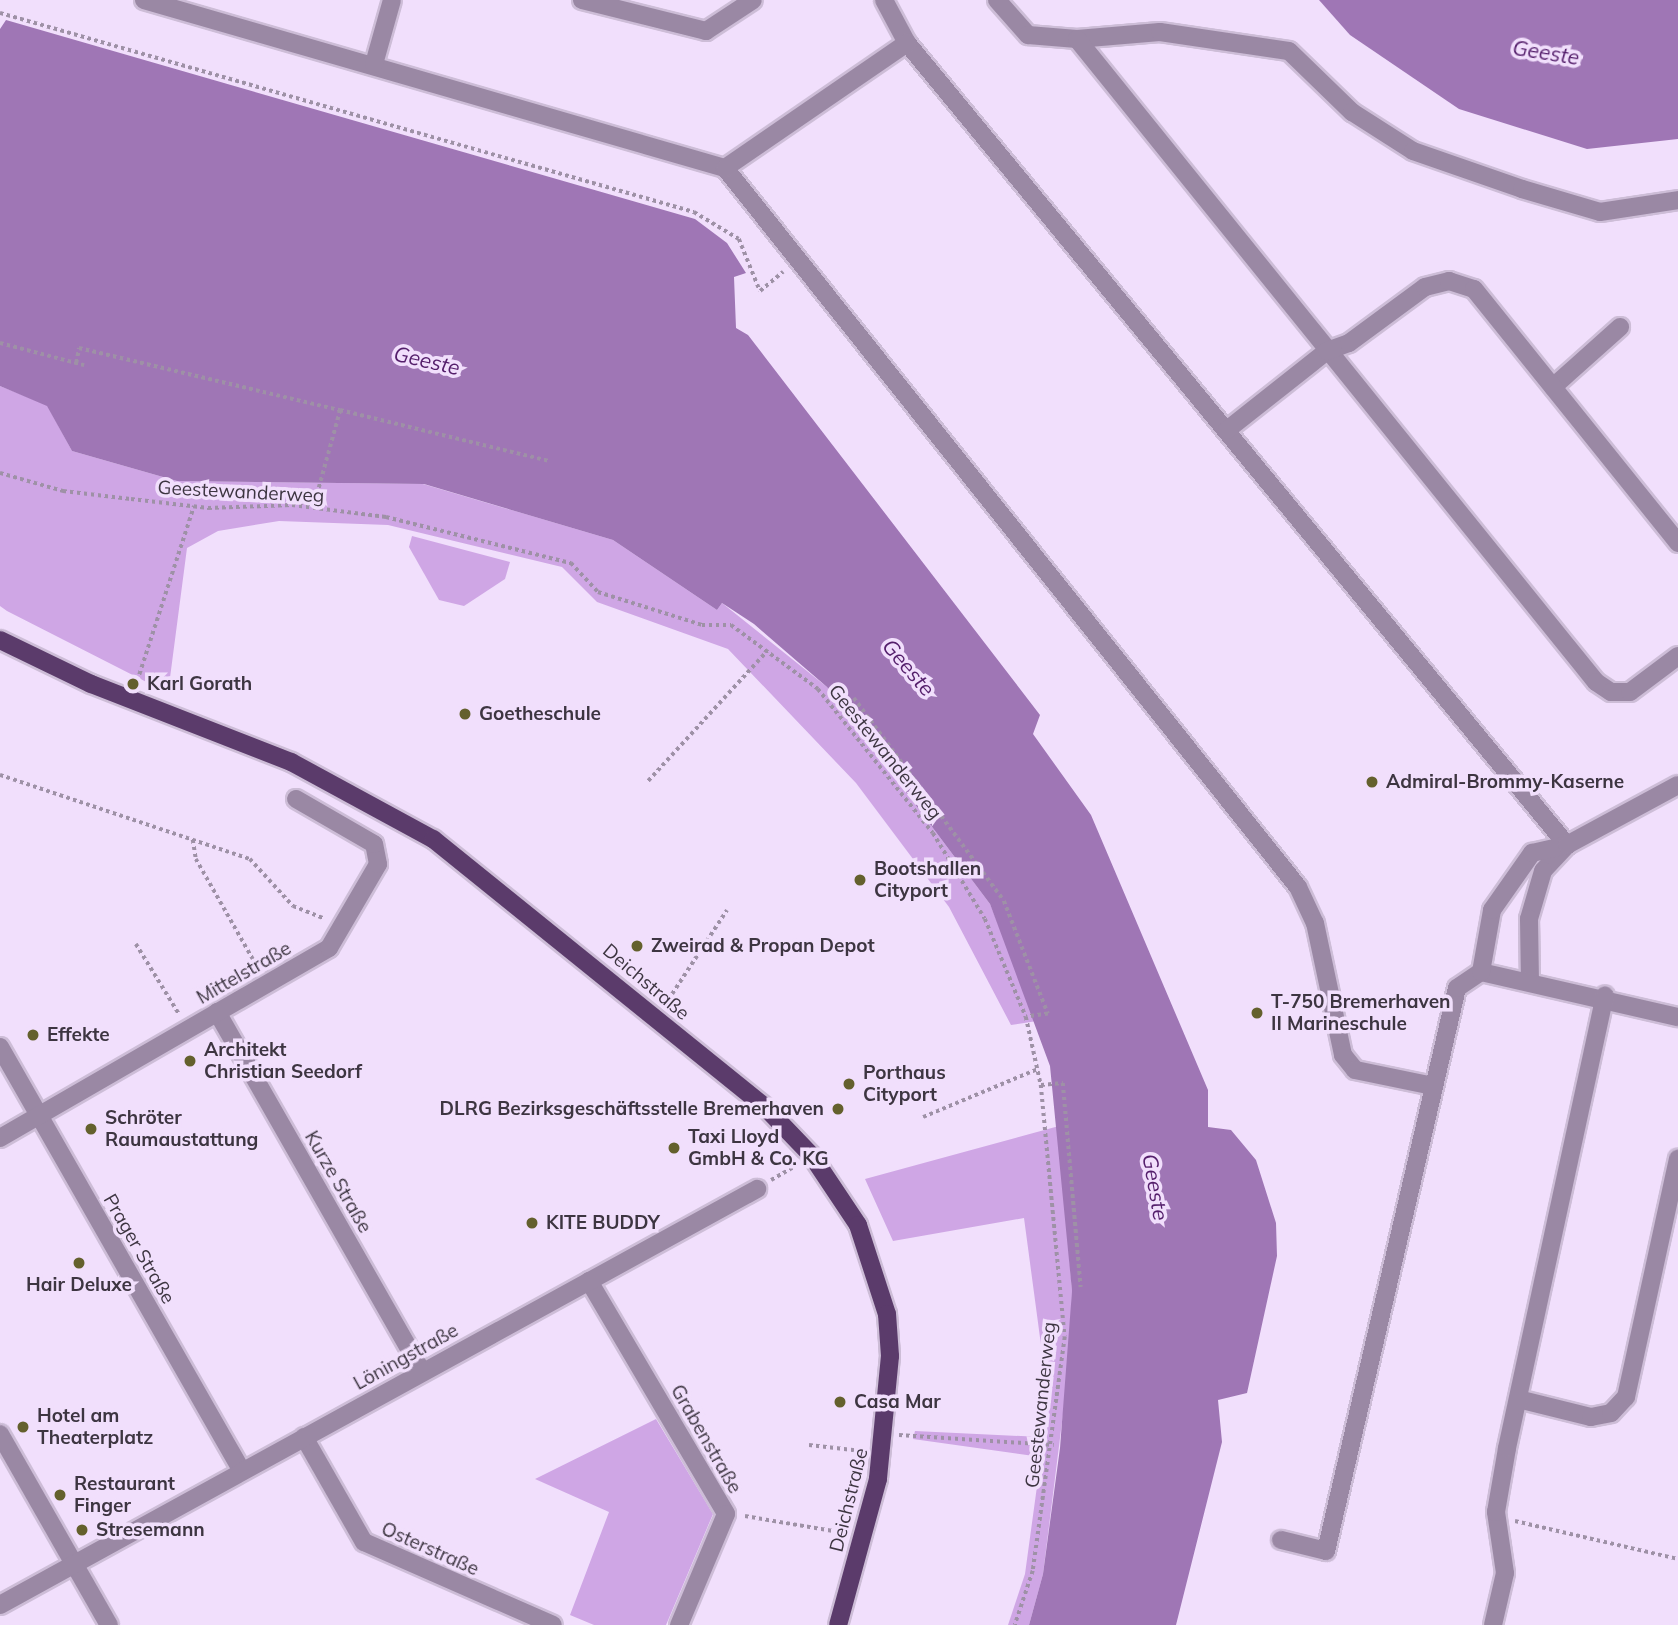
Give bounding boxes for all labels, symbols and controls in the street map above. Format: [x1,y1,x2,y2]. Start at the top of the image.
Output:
water label: Geeste [1511,34,1581,70]
water label: Geeste [391,340,463,380]
street label: Geestewanderweg [157,476,325,508]
water label: Geeste [877,633,941,701]
place label: Karl Gorath [147,673,252,695]
marker: Karl Gorath [125,676,141,692]
street label: Geestewanderweg [824,680,946,824]
place label: Goetheschule [479,703,601,725]
marker: Goetheschule [457,706,473,722]
place label: Admiral-Brommy-Kaserne [1386,771,1624,793]
marker: Admiral-Brommy-Kaserne [1364,774,1380,790]
place label: Bootshallen Cityport [874,858,981,902]
marker: Bootshallen Cityport [852,872,868,888]
place label: Zweirad & Propan Depot [651,935,875,957]
street label: Mittelstraße [193,937,295,1009]
marker: Zweirad & Propan Depot [629,938,645,954]
street label: Deichstraße [598,939,694,1025]
place label: T-750 Bremerhaven II Marineschule [1271,991,1451,1035]
marker: T-750 Bremerhaven II Marineschule [1249,1005,1265,1021]
place label: Effekte [47,1024,110,1046]
marker: Effekte [25,1027,41,1043]
place label: Architekt Christian Seedorf [204,1039,362,1083]
marker: Architekt Christian Seedorf [182,1053,198,1069]
place label: Porthaus Cityport [863,1062,946,1106]
marker: Porthaus Cityport [841,1076,857,1092]
place label: DLRG Bezirksgeschäftsstelle Bremerhaven [440,1098,824,1120]
marker: DLRG Bezirksgeschäftsstelle Bremerhaven [830,1101,846,1117]
place label: Schröter Raumaustattung [105,1107,258,1151]
marker: Schröter Raumaustattung [83,1121,99,1137]
place label: Taxi Lloyd GmbH & Co. KG [688,1126,828,1170]
street label: Kurze Straße [300,1127,376,1237]
marker: Taxi Lloyd GmbH & Co. KG [666,1140,682,1156]
water label: Geeste [1138,1152,1174,1222]
street label: Prager Straße [98,1190,180,1308]
place label: KITE BUDDY [546,1212,660,1234]
marker: KITE BUDDY [524,1215,540,1231]
marker: Hair Deluxe [71,1255,87,1271]
place label: Hair Deluxe [26,1274,132,1296]
street label: Löningstraße [350,1319,462,1395]
street label: Geestewanderweg [1021,1321,1061,1489]
street label: Grabenstraße [666,1381,746,1497]
place label: Casa Mar [854,1391,941,1413]
marker: Casa Mar [832,1394,848,1410]
place label: Hotel am Theaterplatz [37,1405,153,1449]
marker: Hotel am Theaterplatz [15,1419,31,1435]
street label: Deichstraße [825,1446,873,1554]
place label: Restaurant Finger [74,1473,175,1517]
marker: Restaurant Finger [52,1487,68,1503]
street label: Osterstraße [378,1517,482,1581]
place label: Stresemann [96,1519,205,1541]
marker: Stresemann [74,1522,90,1538]

